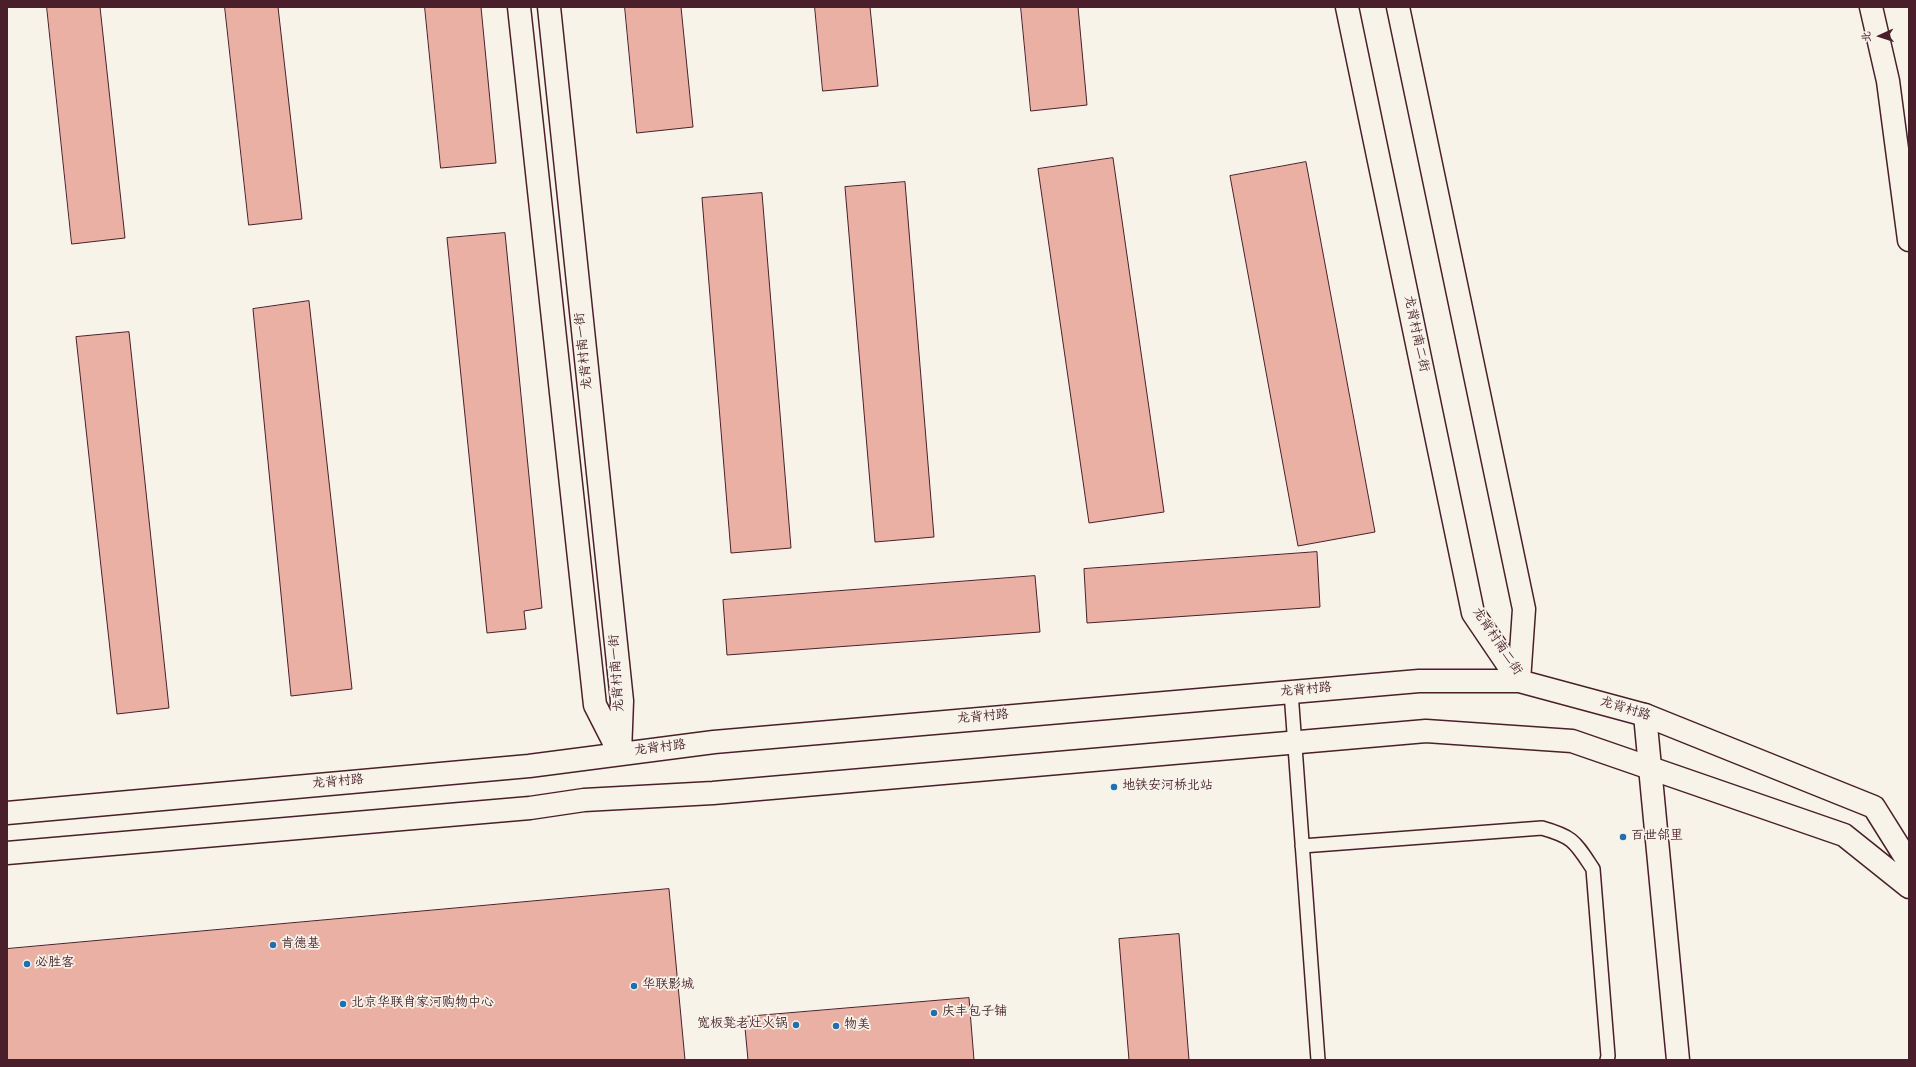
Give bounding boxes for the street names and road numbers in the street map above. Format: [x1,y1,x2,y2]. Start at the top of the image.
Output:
street label: 龙背村南二街 [1399,294,1431,374]
street label: 龙背村南一街 [573,311,597,391]
street label: 龙背村南二街 [1468,605,1524,679]
street label: 龙背村南一街 [607,634,629,712]
street label: 龙背村路 [1279,681,1333,701]
street label: 龙背村路 [1598,695,1652,725]
street label: 龙背村路 [956,708,1010,728]
street label: 龙背村路 [633,738,687,760]
street label: 龙背村路 [311,773,365,793]

